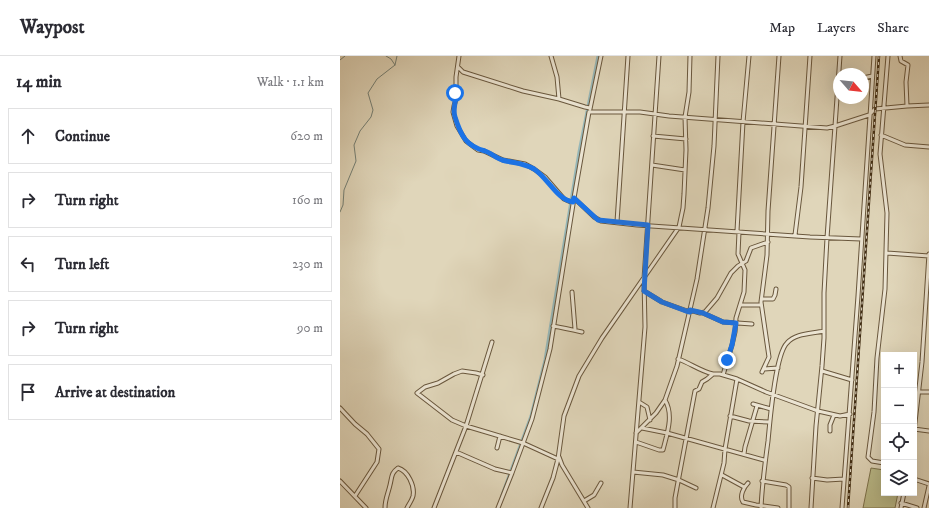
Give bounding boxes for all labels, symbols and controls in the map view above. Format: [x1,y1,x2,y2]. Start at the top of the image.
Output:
text: Waypost [20,16,84,39]
text: Map [769,19,795,37]
text: Layers [817,19,855,37]
text: Share [877,19,909,37]
north arrow [833,68,869,104]
text: 14 min [16,71,62,93]
text: Walk · 1.1 km [257,74,324,90]
route start [446,84,464,102]
icon: ahead [17,125,39,147]
text: Continue [55,127,110,146]
text: 620 m [290,128,323,144]
icon: right [17,189,39,211]
text: Turn right [55,191,118,210]
text: 160 m [292,192,323,208]
icon: left [17,253,39,275]
text: Turn left [55,255,109,274]
text: 230 m [292,256,323,272]
icon: right [17,317,39,339]
text: Turn right [55,319,118,338]
text: 90 m [297,320,323,336]
route end [718,351,736,369]
map controls [881,352,917,496]
button: + [881,352,917,388]
icon: arrive [17,381,39,403]
text: Arrive at destination [55,383,175,402]
button: − [881,388,917,424]
button: locate [881,424,917,460]
button: layers [881,460,917,496]

